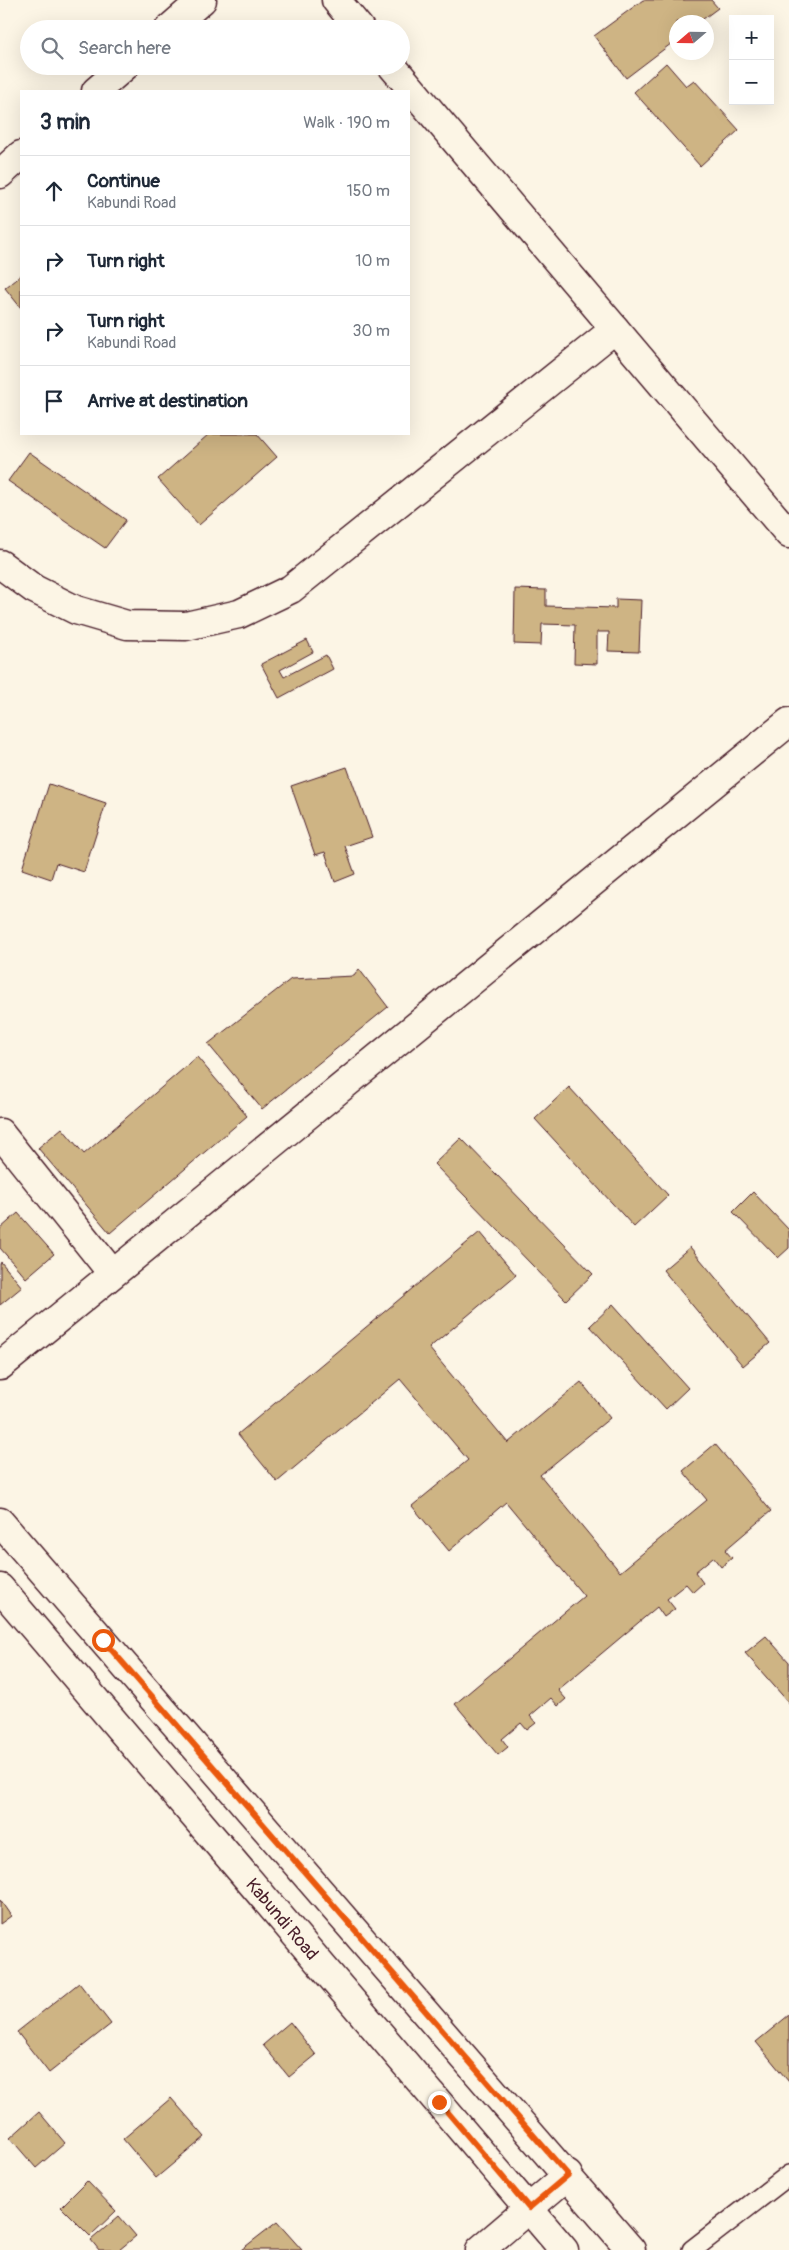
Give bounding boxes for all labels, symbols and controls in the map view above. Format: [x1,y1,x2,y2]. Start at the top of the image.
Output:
north arrow [669,15,714,60]
map controls [729,15,774,105]
button: + [729,15,774,60]
search box [20,20,410,75]
icon: search [38,34,66,62]
text: Search here [78,36,171,60]
button: − [729,60,774,105]
text: 3 min [40,109,90,136]
text: Walk · 190 m [303,113,390,133]
text: Continue [87,169,160,193]
icon: ahead [40,177,68,205]
text: 150 m [346,181,390,201]
text: Kabundi Road [87,193,176,213]
icon: right [40,247,68,275]
text: Turn right [87,249,165,273]
text: 10 m [355,251,390,271]
text: Turn right [87,309,165,333]
icon: right [40,317,68,345]
text: 30 m [352,321,390,341]
text: Kabundi Road [87,333,176,353]
icon: arrive [40,387,68,415]
text: Arrive at destination [87,389,248,413]
route start [92,1629,115,1652]
street label: Kabundi Road [240,1874,323,1965]
route end [428,2091,451,2114]

